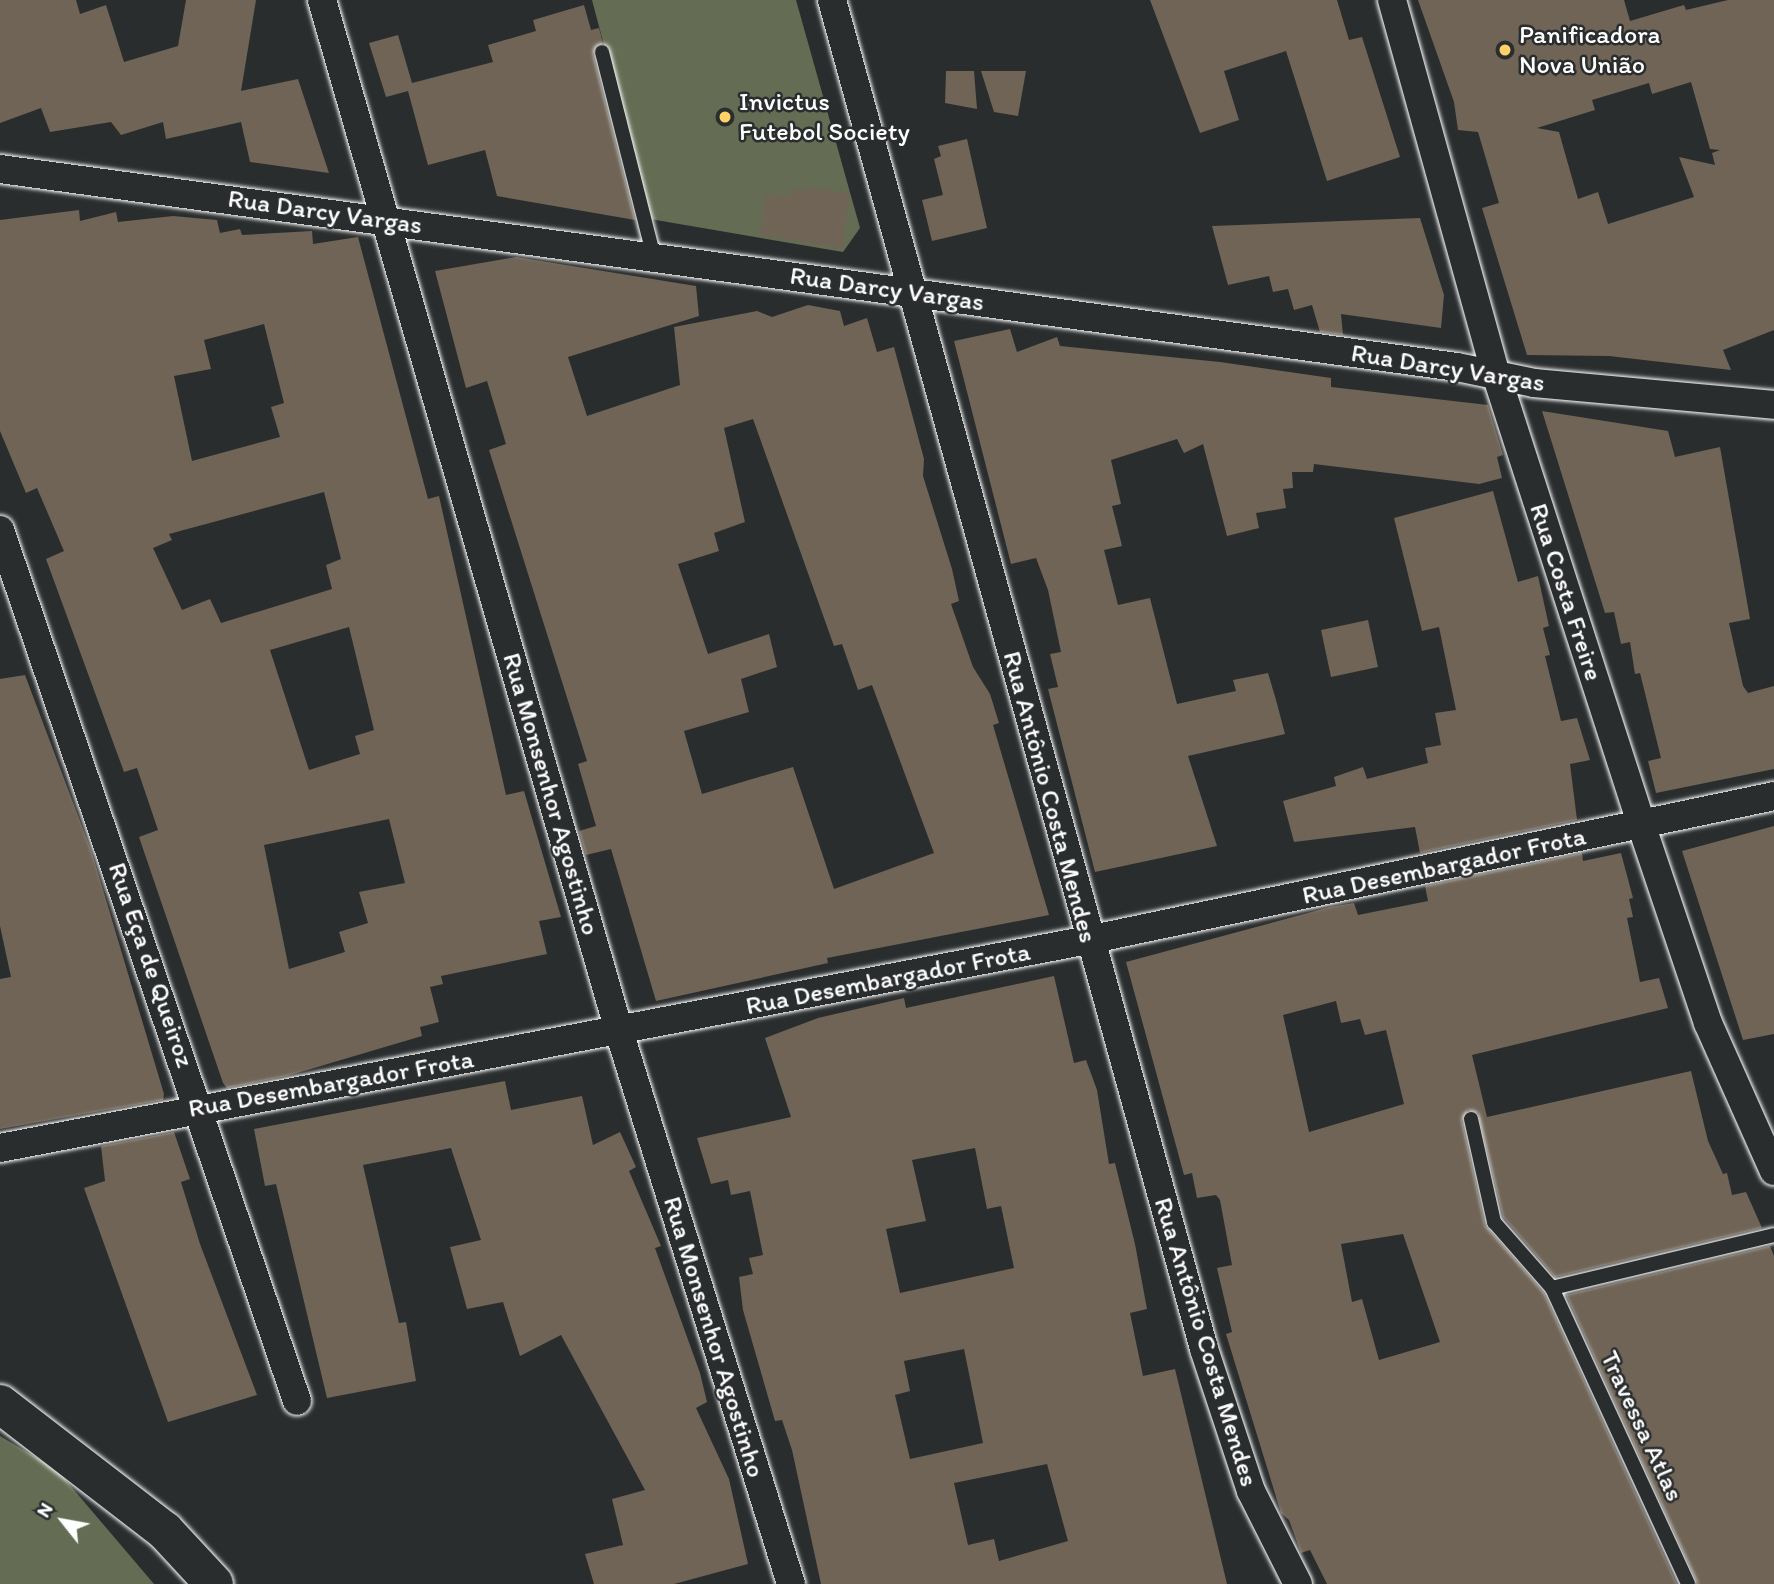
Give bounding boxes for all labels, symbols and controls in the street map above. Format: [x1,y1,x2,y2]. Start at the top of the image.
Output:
place label: Panificadora Nova União [1519,19,1660,80]
marker: Panificadora Nova União [1497,42,1513,58]
place label: Invictus Futebol Society [739,86,910,148]
marker: Invictus Futebol Society [717,109,733,125]
street label: Rua Darcy Vargas [226,183,424,241]
street label: Rua Darcy Vargas [788,260,986,318]
street label: Rua Darcy Vargas [1349,337,1547,399]
street label: Rua Costa Freire [1523,500,1609,684]
street label: Rua Antônio Costa Mendes [996,649,1104,945]
street label: Rua Monsenhor Agostinho [496,650,606,938]
street label: Rua Desembargador Frota [1299,821,1589,911]
street label: Rua Eça de Queiroz [101,858,201,1072]
street label: Rua Desembargador Frota [743,936,1033,1022]
street label: Rua Desembargador Frota [185,1043,477,1125]
street label: Rua Monsenhor Agostinho [657,1193,771,1481]
street label: Rua Antônio Costa Mendes [1147,1194,1265,1490]
street label: Travessa Atlas [1594,1346,1690,1506]
north arrow [28,1486,98,1556]
text: N [31,1499,58,1521]

